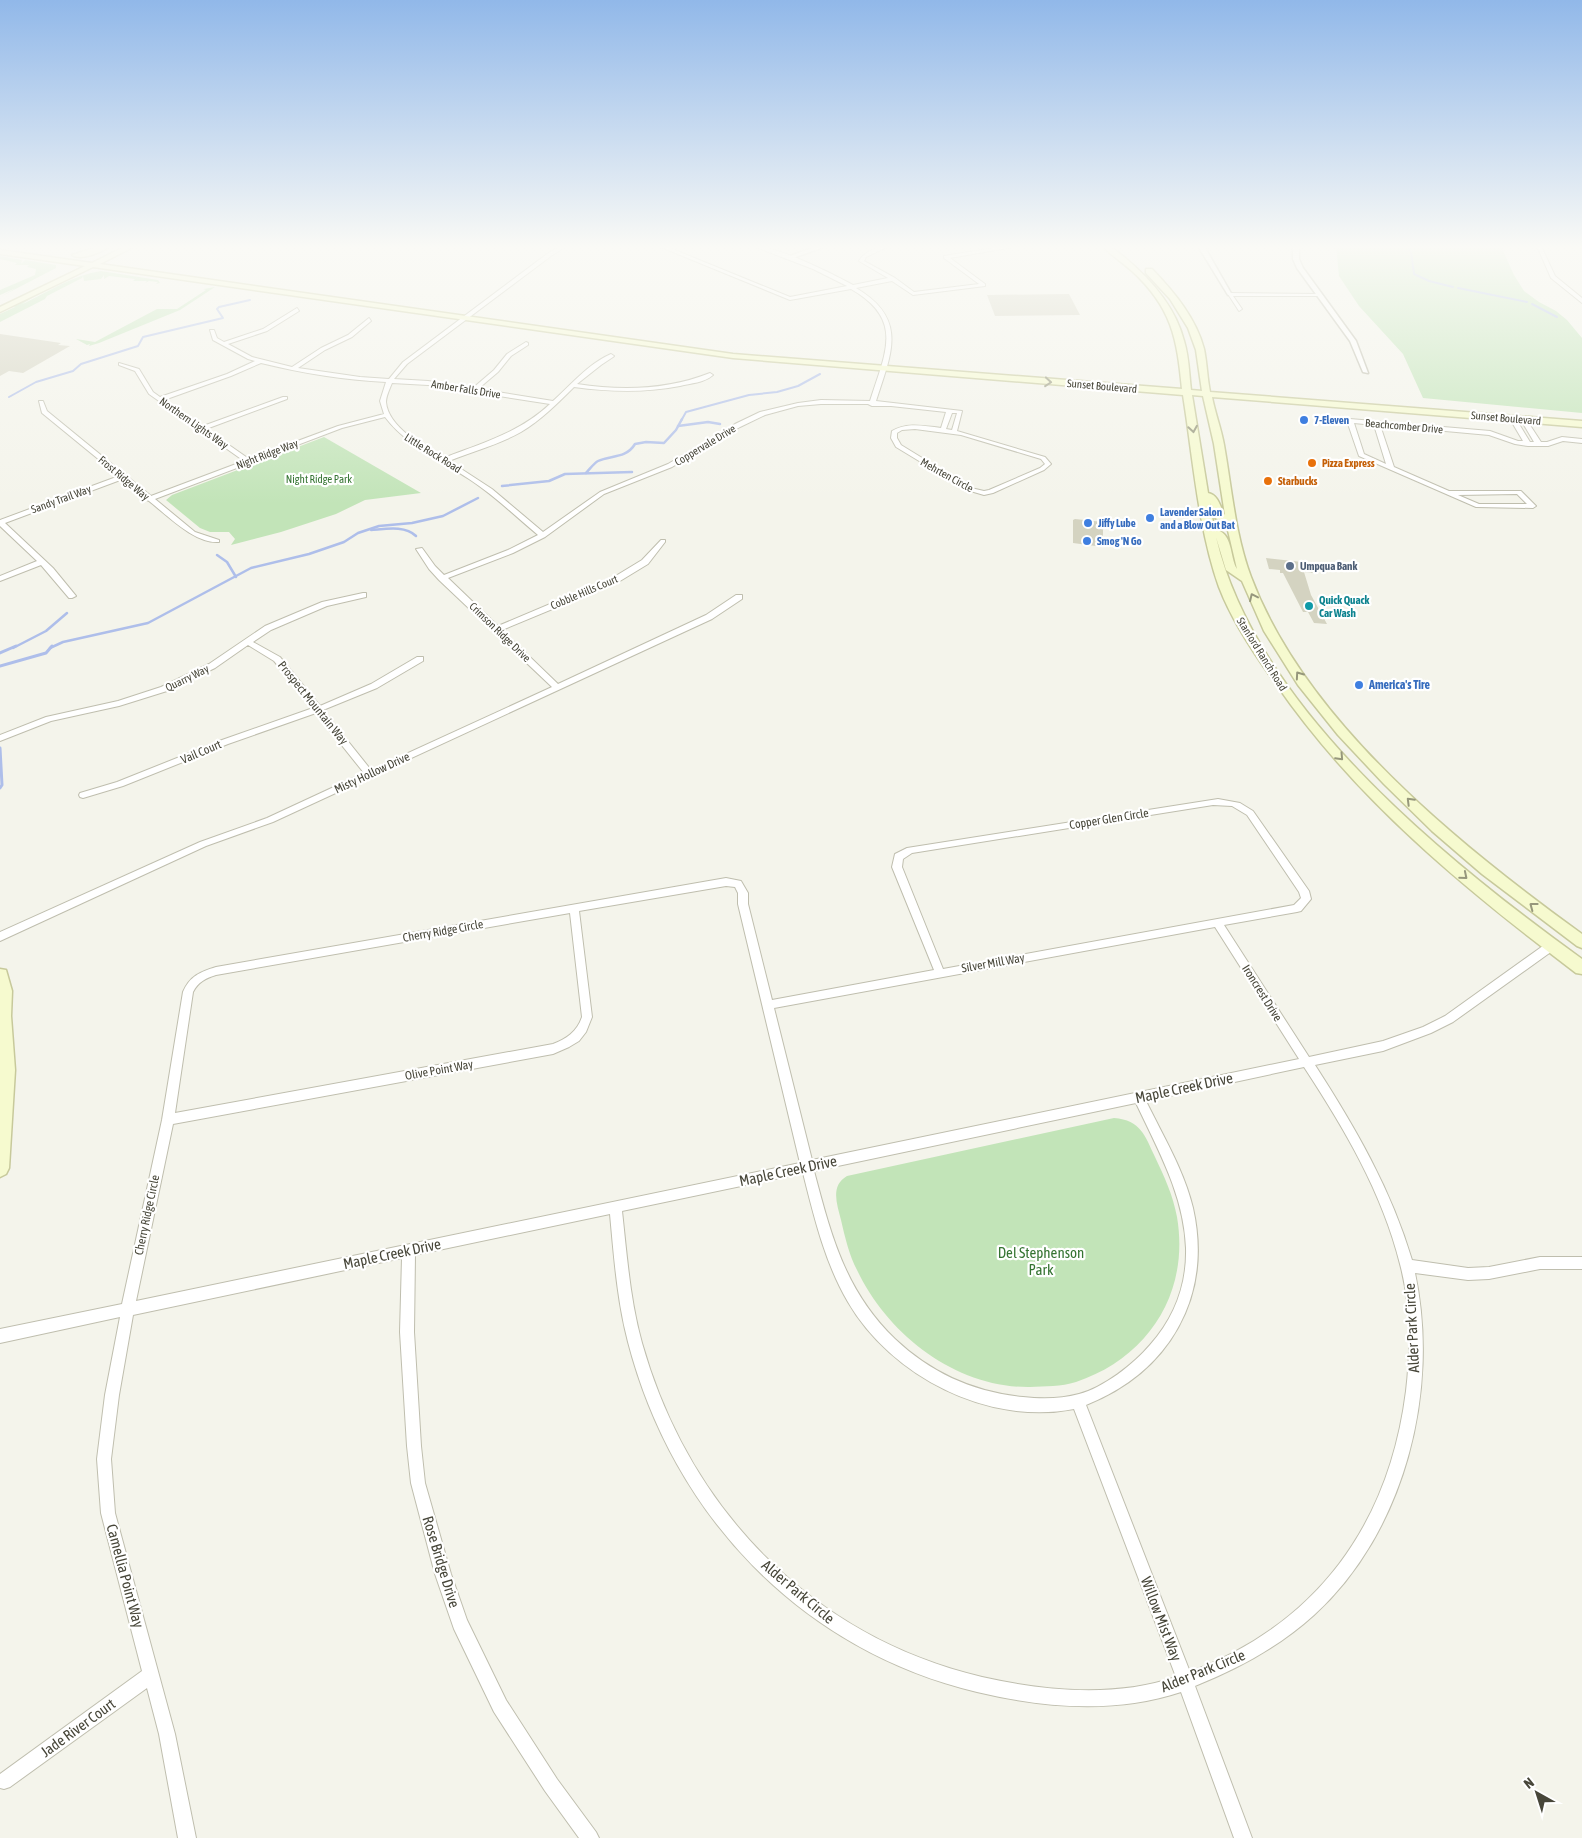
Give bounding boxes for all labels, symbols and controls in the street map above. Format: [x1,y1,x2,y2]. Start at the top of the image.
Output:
one-way arrow [1045,376,1053,387]
street label: Sunset Boulevard [1067,377,1137,395]
street label: Amber Falls Drive [430,378,502,400]
street label: Northern Lights Way [157,395,231,451]
street label: Sunset Boulevard [1471,409,1541,427]
marker: 7-Eleven [1298,414,1310,426]
place label: 7-Eleven [1314,414,1349,426]
street label: Beachcomber Drive [1365,417,1443,435]
street label: Coppervale Drive [672,422,738,468]
one-way arrow [1188,424,1198,433]
street label: Little Rock Road [402,431,464,475]
street label: Night Ridge Way [234,437,300,471]
street label: Frost Ridge Way [96,453,152,503]
street label: Mehrten Circle [919,456,975,494]
marker: Pizza Express [1306,457,1318,469]
place label: Pizza Express [1322,457,1375,469]
park label: Night Ridge Park [286,473,352,485]
marker: Starbucks [1262,475,1274,487]
place label: Starbucks [1278,475,1318,487]
street label: Sandy Trail Way [29,482,93,515]
place label: Lavender Salon and a Blow Out Bat [1160,506,1236,531]
marker: Lavender Salon and a Blow Out Bat [1144,512,1156,524]
marker: Jiffy Lube [1082,517,1094,529]
place label: Jiffy Lube [1097,517,1136,529]
marker: Smog 'N Go [1081,535,1093,547]
place label: Smog 'N Go [1097,535,1142,547]
marker: Umpqua Bank [1284,560,1296,572]
place label: Umpqua Bank [1300,560,1357,572]
street label: Cobble Hills Court [549,572,619,612]
one-way arrow [1249,593,1260,602]
place label: Quick Quack Car Wash [1319,594,1370,619]
street label: Crimson Ridge Drive [467,600,533,664]
marker: Quick Quack Car Wash [1303,600,1315,612]
street label: Stanford Ranch Road [1235,615,1289,693]
street label: Prospect Mountain Way [275,658,351,748]
street label: Quarry Way [163,662,211,694]
one-way arrow [1296,672,1304,681]
place label: America's Tire [1368,678,1430,692]
marker: America's Tire [1353,679,1365,691]
street label: Vail Court [179,737,224,767]
street label: Misty Hollow Drive [332,749,412,797]
one-way arrow [1334,752,1343,761]
one-way arrow [1406,797,1415,806]
street label: Copper Glen Circle [1068,806,1150,832]
one-way arrow [1458,870,1467,879]
one-way arrow [1529,903,1539,912]
street label: Cherry Ridge Circle [402,917,484,945]
street label: Silver Mill Way [960,951,1026,975]
street label: Ironcrest Drive [1239,962,1285,1024]
street label: Olive Point Way [404,1057,474,1083]
street label: Maple Creek Drive [1134,1069,1234,1106]
street label: Maple Creek Drive [738,1152,838,1189]
street label: Cherry Ridge Circle [132,1174,162,1256]
street label: Maple Creek Drive [342,1235,442,1272]
park label: Del Stephenson Park [998,1244,1084,1278]
street label: Alder Park Circle [1401,1283,1422,1373]
street label: Rose Bridge Drive [419,1514,464,1610]
street label: Camellia Point Way [103,1522,148,1630]
street label: Alder Park Circle [759,1556,838,1627]
street label: Willow Mist Way [1138,1574,1185,1663]
street label: Alder Park Circle [1158,1646,1248,1695]
street label: Jade River Court [37,1695,118,1760]
north arrow [1512,1768,1562,1818]
text: N [1521,1774,1537,1792]

